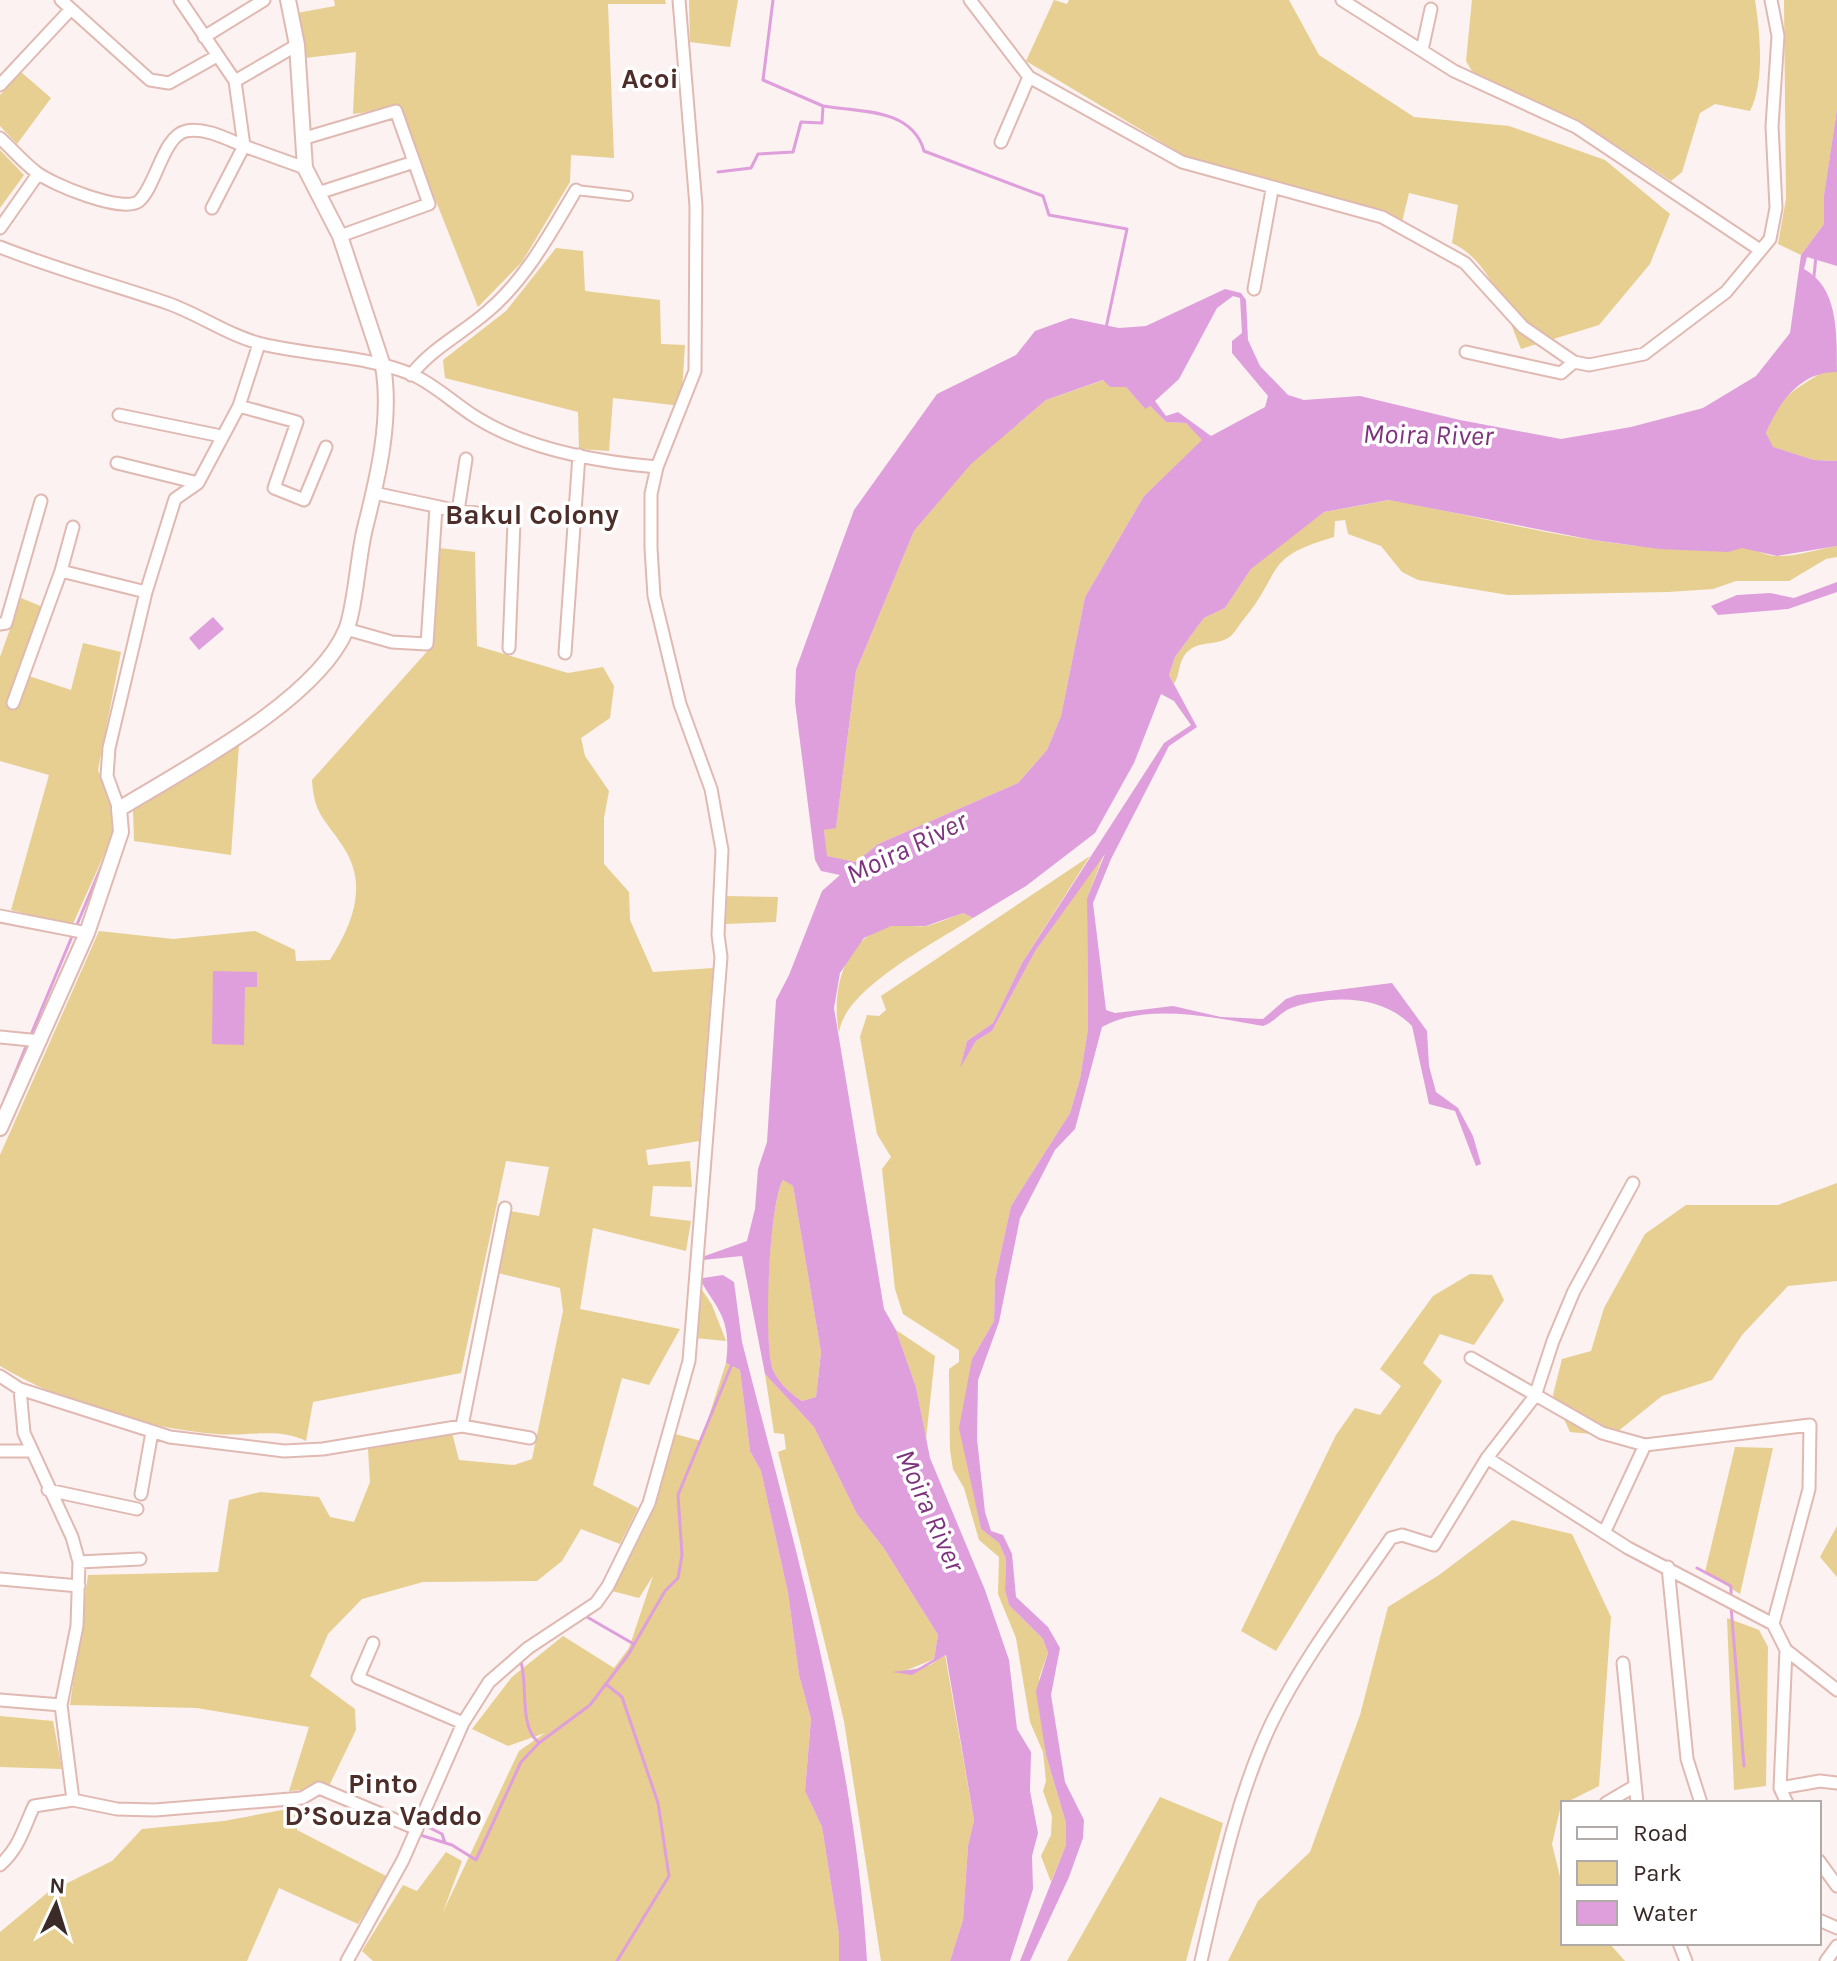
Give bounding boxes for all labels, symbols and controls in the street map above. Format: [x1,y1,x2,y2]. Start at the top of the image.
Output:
district label: Acoi [621,62,679,95]
water label: Moira River [1362,417,1495,452]
district label: Bakul Colony [445,498,619,531]
water label: Moira River [840,803,973,891]
water label: Moira River [889,1444,973,1578]
district label: Pinto D’Souza Vaddo [284,1767,482,1832]
legend [1561,1801,1821,1945]
text: Road [1633,1819,1688,1847]
text: Park [1633,1859,1682,1887]
north arrow [16,1865,96,1945]
text: N [49,1873,66,1900]
text: Water [1633,1899,1697,1927]

